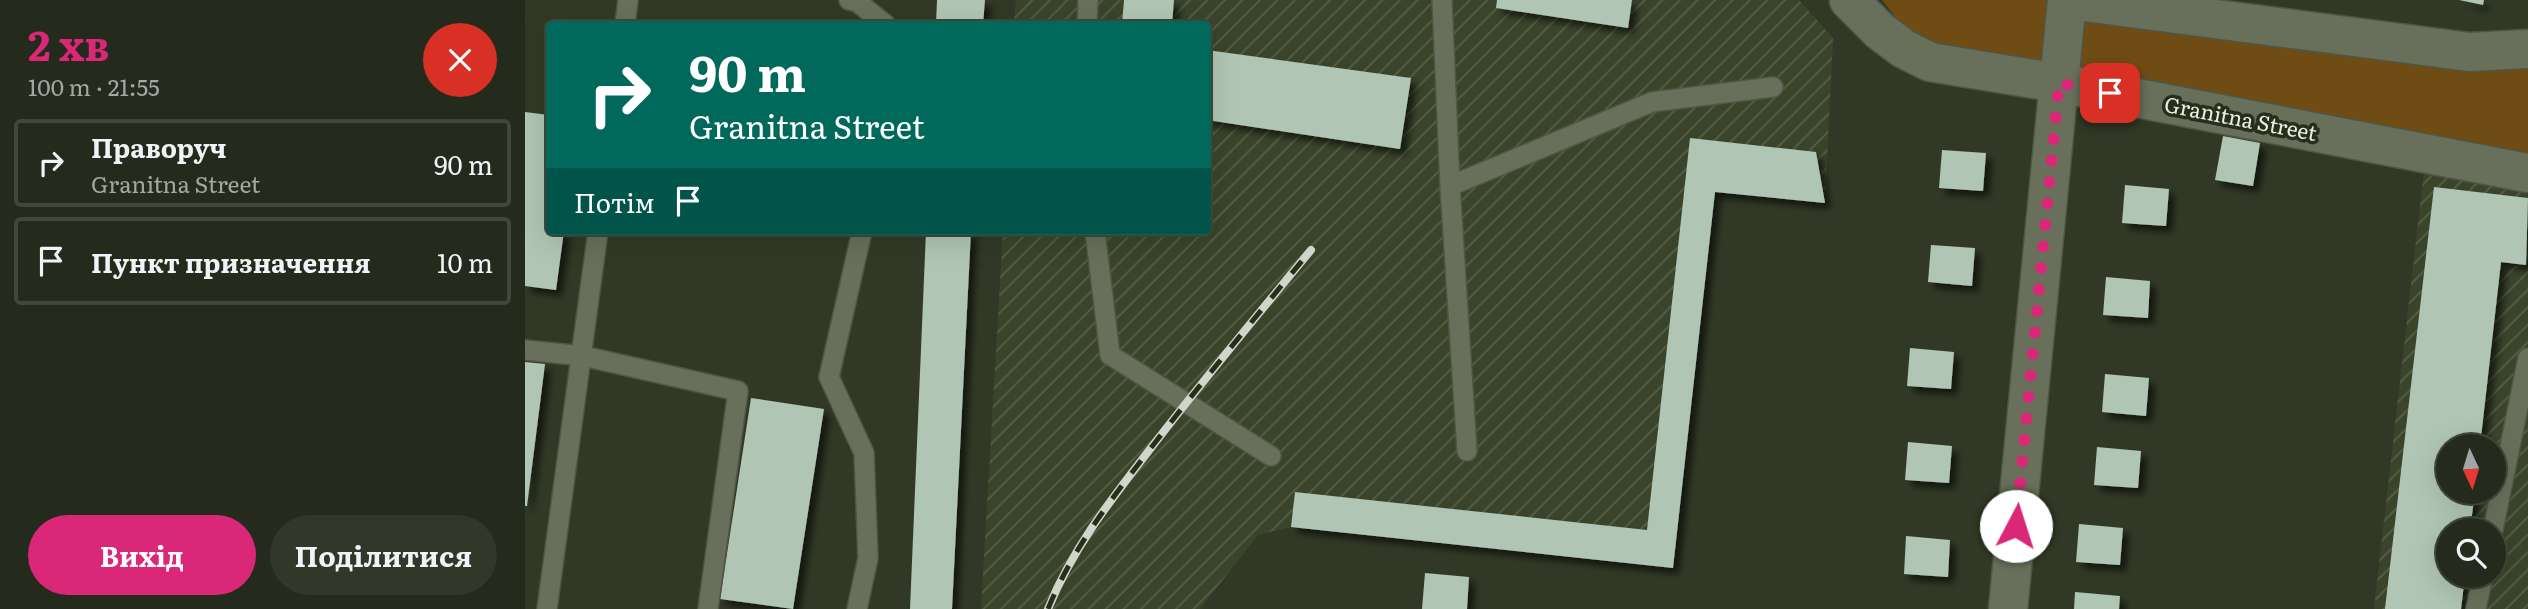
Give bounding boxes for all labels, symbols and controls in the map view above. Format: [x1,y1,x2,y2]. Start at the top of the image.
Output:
text: 2 хв [28,12,109,74]
button: close [423,23,497,97]
text: 90 m [689,34,806,107]
icon: right [574,49,665,140]
pin [2080,63,2140,123]
text: 100 m · 21:55 [28,69,160,103]
icon: arrive [2091,74,2129,112]
street label: Granitna Street [2162,87,2320,147]
text: Granitna Street [689,101,925,149]
text: Праворуч [91,127,227,166]
icon: right [32,144,70,182]
text: 90 m [434,144,493,183]
text: Granitna Street [91,166,260,200]
text: Потім [574,182,655,221]
icon: arrive [669,182,707,220]
icon: arrive [32,242,70,280]
text: Пункт призначення [91,242,371,281]
text: 10 m [437,242,493,281]
north arrow [2436,434,2506,504]
map controls [2436,434,2506,588]
position arrow [1979,489,2053,563]
button: Вихід [28,515,256,595]
button: Поділитися [270,515,497,595]
button: search [2436,518,2506,588]

